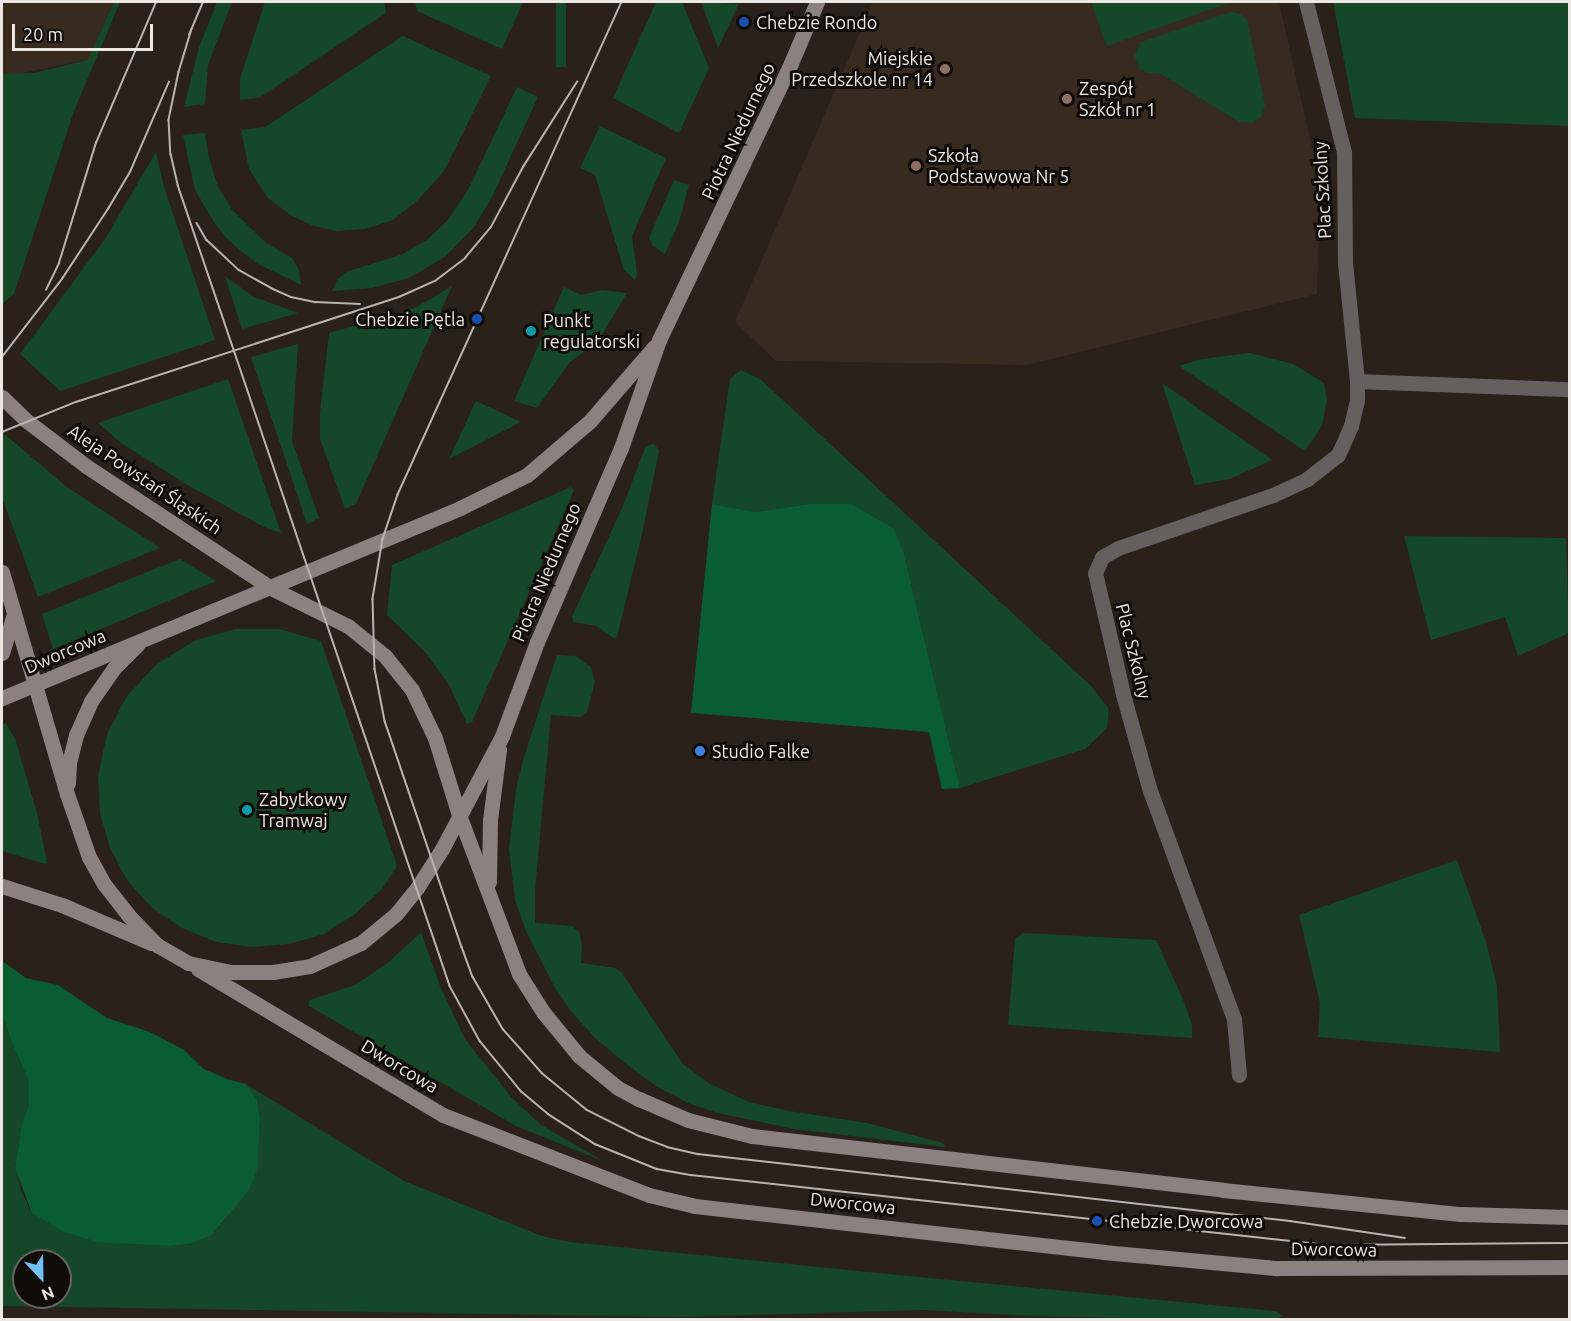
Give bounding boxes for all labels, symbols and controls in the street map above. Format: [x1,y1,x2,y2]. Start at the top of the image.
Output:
place label: Chebzie Rondo [756,11,877,33]
scale bar [15,12,156,50]
marker: Chebzie Rondo [737,15,751,29]
text: 20 m [23,24,63,44]
place label: Miejskie Przedszkole nr 14 [791,48,933,90]
street label: Piotra Niedurnego [697,59,779,203]
marker: Miejskie Przedszkole nr 14 [938,62,952,76]
place label: Zespół Szkół nr 1 [1079,78,1156,121]
marker: Zespół Szkół nr 1 [1060,92,1074,106]
street label: Plac Szkolny [1309,141,1335,239]
place label: Szkoła Podstawowa Nr 5 [928,145,1069,188]
marker: Szkoła Podstawowa Nr 5 [909,159,923,173]
place label: Chebzie Pętla [355,308,465,330]
place label: Punkt regulatorski [543,310,640,352]
marker: Chebzie Pętla [470,312,484,326]
marker: Punkt regulatorski [524,324,538,338]
street label: Aleja Powstań Śląskich [64,419,226,539]
street label: Piotra Niedurnego [507,499,585,645]
street label: Plac Szkolny [1112,601,1156,701]
street label: Dworcowa [21,624,109,678]
place label: Studio Falke [712,740,810,762]
marker: Studio Falke [693,744,707,758]
place label: Zabytkowy Tramwaj [259,789,347,832]
marker: Zabytkowy Tramwaj [240,803,254,817]
street label: Dworcowa [358,1035,442,1097]
street label: Dworcowa [809,1188,897,1218]
place label: Chebzie Dworcowa [1109,1210,1263,1232]
marker: Chebzie Dworcowa [1090,1214,1104,1228]
street label: Dworcowa [1291,1237,1377,1261]
north arrow [12,1249,72,1309]
text: N [39,1283,57,1304]

